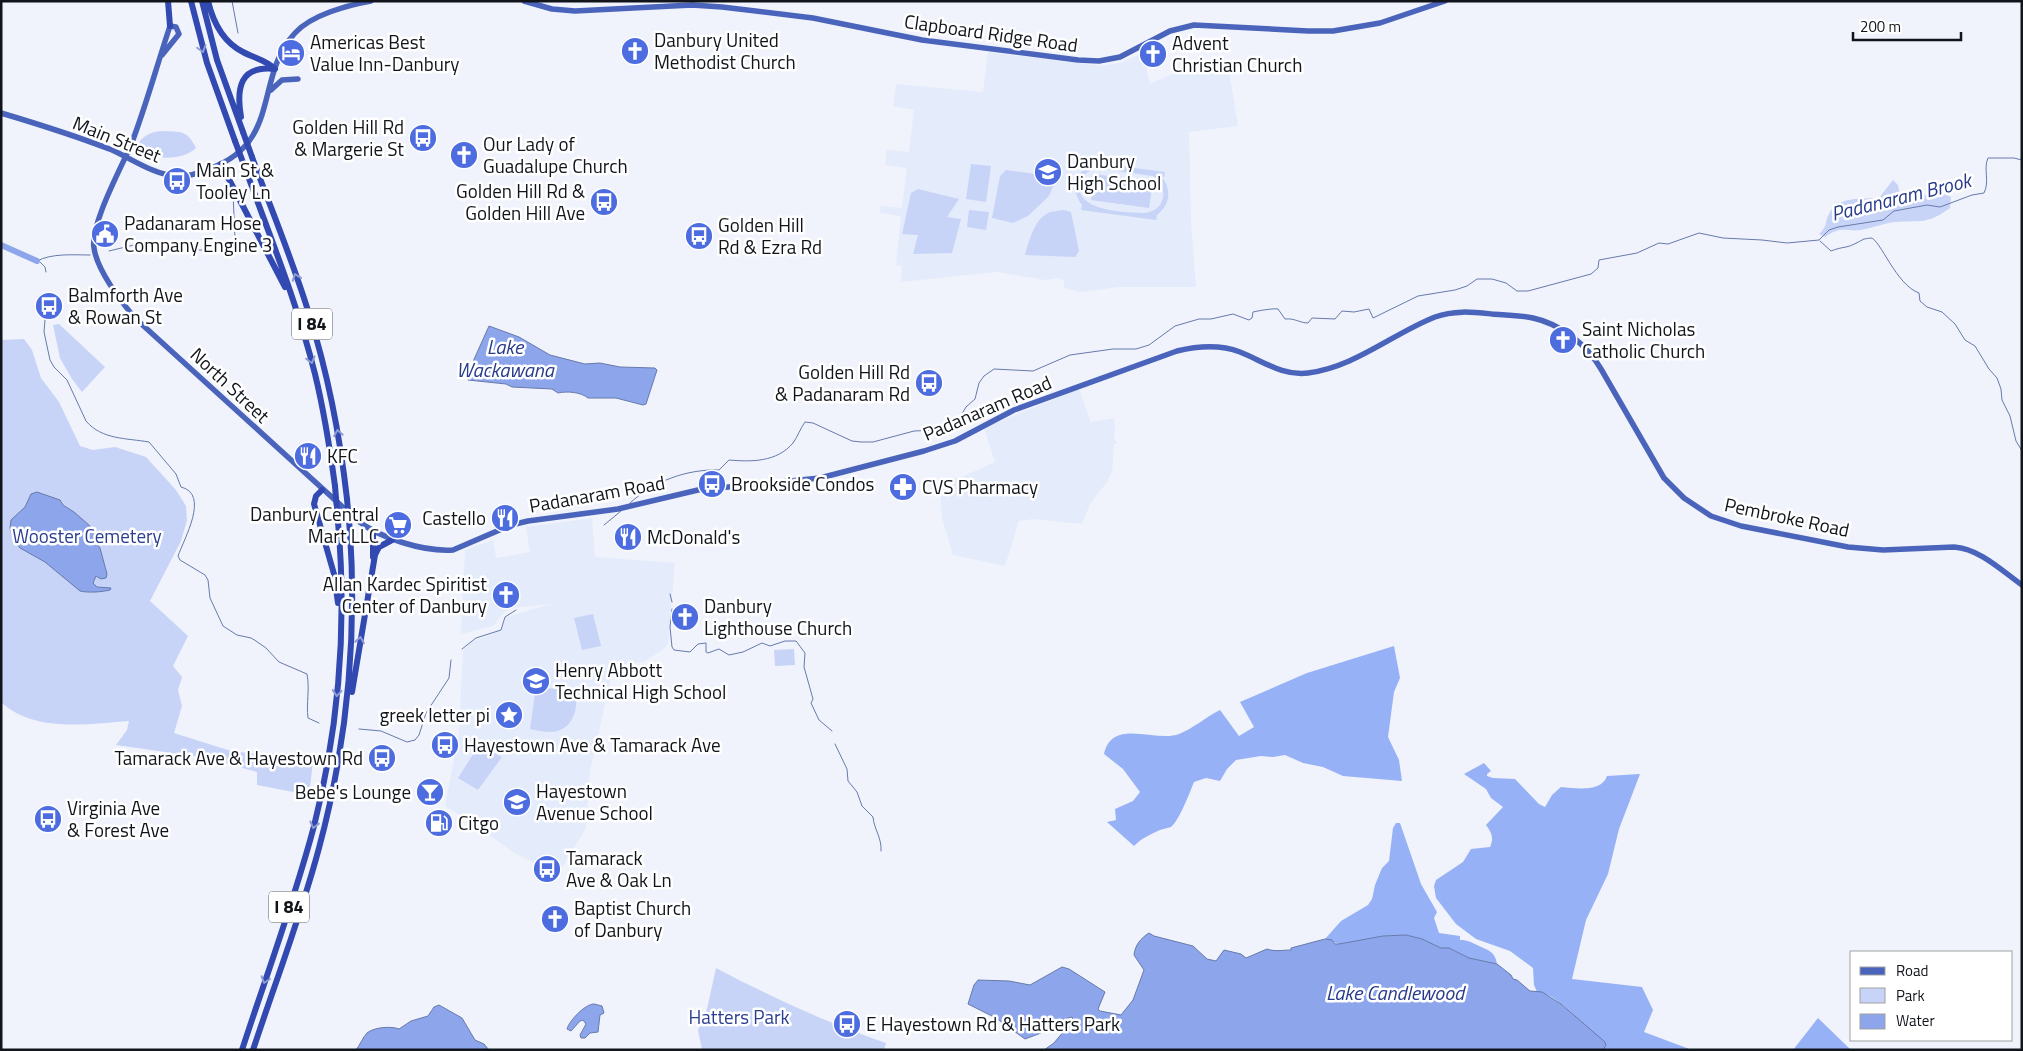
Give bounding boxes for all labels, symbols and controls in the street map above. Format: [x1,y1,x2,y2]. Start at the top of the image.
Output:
street label: Clapboard Ridge Road [902,6,1080,59]
scale bar [1853,10,1960,42]
text: 200 m [1860,15,1901,38]
place label: Danbury United Methodist Church [654,25,796,76]
place label: Americas Best Value Inn-Danbury [310,27,460,78]
place label: Advent Christian Church [1172,28,1302,79]
church icon: Danbury United Methodist Church [620,36,650,66]
hotel icon: Americas Best Value Inn-Danbury [276,38,306,68]
church icon: Advent Christian Church [1138,39,1168,69]
one-way arrow [197,44,207,52]
street label: Main Street [69,108,166,170]
place label: Golden Hill Rd & Margerie St [292,112,404,163]
bus stop icon: Golden Hill Rd & Margerie St [408,123,438,153]
place label: Our Lady of Guadalupe Church [483,129,628,180]
church icon: Our Lady of Guadalupe Church [449,140,479,170]
place label: Danbury High School [1067,146,1161,197]
place label: Main St & Tooley Ln [196,155,274,206]
school or university icon: Danbury High School [1033,157,1063,187]
water label: Padanaram Brook [1828,164,1976,229]
bus stop icon: Main St & Tooley Ln [162,166,192,196]
place label: Golden Hill Rd & Golden Hill Ave [456,176,585,227]
bus stop icon: Golden Hill Rd & Golden Hill Ave [589,187,619,217]
place label: Padanaram Hose Company Engine 3 [124,208,272,259]
place label: Golden Hill Rd & Ezra Rd [718,210,822,261]
public building icon: Padanaram Hose Company Engine 3 [90,219,120,249]
bus stop icon: Golden Hill Rd & Ezra Rd [684,221,714,251]
one-way arrow [292,273,302,281]
place label: Balmforth Ave & Rowan St [68,280,183,331]
bus stop icon: Balmforth Ave & Rowan St [34,291,64,321]
road number: I 84 [292,308,332,339]
place label: Saint Nicholas Catholic Church [1582,314,1705,365]
church icon: Saint Nicholas Catholic Church [1548,325,1578,355]
water label: Lake Wackawana [456,331,555,385]
street label: North Street [184,340,277,429]
one-way arrow [305,355,316,364]
place label: Golden Hill Rd & Padanaram Rd [775,357,910,408]
street label: Padanaram Road [918,367,1056,448]
bus stop icon: Golden Hill Rd & Padanaram Rd [914,368,944,398]
one-way arrow [334,429,344,438]
restaurant icon: KFC [293,441,323,471]
place label: KFC [327,441,358,470]
street label: Padanaram Road [527,467,667,520]
bus stop icon: Brookside Condos [697,469,727,499]
place label: Brookside Condos [731,469,875,498]
pharmacy icon: CVS Pharmacy [888,472,918,502]
place label: CVS Pharmacy [922,472,1038,501]
street label: Pembroke Road [1722,489,1852,544]
place label: Danbury Central Mart LLC [250,499,379,550]
place label: Castello [422,503,486,532]
restaurant icon: Castello [490,503,520,533]
supermarket icon: Danbury Central Mart LLC [383,510,413,540]
park label: Wooster Cemetery [12,521,162,550]
restaurant icon: McDonald's [613,522,643,552]
place label: McDonald's [647,522,740,551]
place label: Allan Kardec Spiritist Center of Danbury [323,569,487,620]
church icon: Allan Kardec Spiritist Center of Danbury [491,580,521,610]
place label: Danbury Lighthouse Church [704,591,852,642]
church icon: Danbury Lighthouse Church [670,602,700,632]
one-way arrow [355,636,365,645]
place label: Henry Abbott Technical High School [555,655,726,706]
school or university icon: Henry Abbott Technical High School [521,666,551,696]
one-way arrow [332,689,343,697]
place label: greek letter pi [380,700,490,729]
place icon: greek letter pi [494,700,524,730]
bus stop icon: Hayestown Ave & Tamarack Ave [430,730,460,760]
place label: Hayestown Ave & Tamarack Ave [464,730,721,759]
place label: Tamarack Ave & Hayestown Rd [114,743,363,772]
bus stop icon: Tamarack Ave & Hayestown Rd [367,743,397,773]
place label: Hayestown Avenue School [536,776,653,827]
place label: Bebe's Lounge [295,777,411,806]
bar icon: Bebe's Lounge [415,777,445,807]
school or university icon: Hayestown Avenue School [502,787,532,817]
place label: Virginia Ave & Forest Ave [67,793,169,844]
bus stop icon: Virginia Ave & Forest Ave [33,804,63,834]
fuel station icon: Citgo [424,808,454,838]
place label: Citgo [458,808,499,837]
one-way arrow [309,821,320,830]
place label: Tamarack Ave & Oak Ln [566,843,672,894]
bus stop icon: Tamarack Ave & Oak Ln [532,854,562,884]
road number: I 84 [269,892,309,922]
place label: Baptist Church of Danbury [574,893,691,944]
church icon: Baptist Church of Danbury [540,904,570,934]
legend [1850,951,2013,1041]
text: Road [1896,959,1928,982]
one-way arrow [260,976,270,984]
water label: Lake Candlewood [1326,977,1466,1008]
text: Park [1896,984,1925,1007]
park label: Hatters Park [688,1002,790,1031]
bus stop icon: E Hayestown Rd & Hatters Park [832,1009,862,1039]
place label: E Hayestown Rd & Hatters Park [866,1009,1120,1038]
text: Water [1896,1009,1935,1032]

